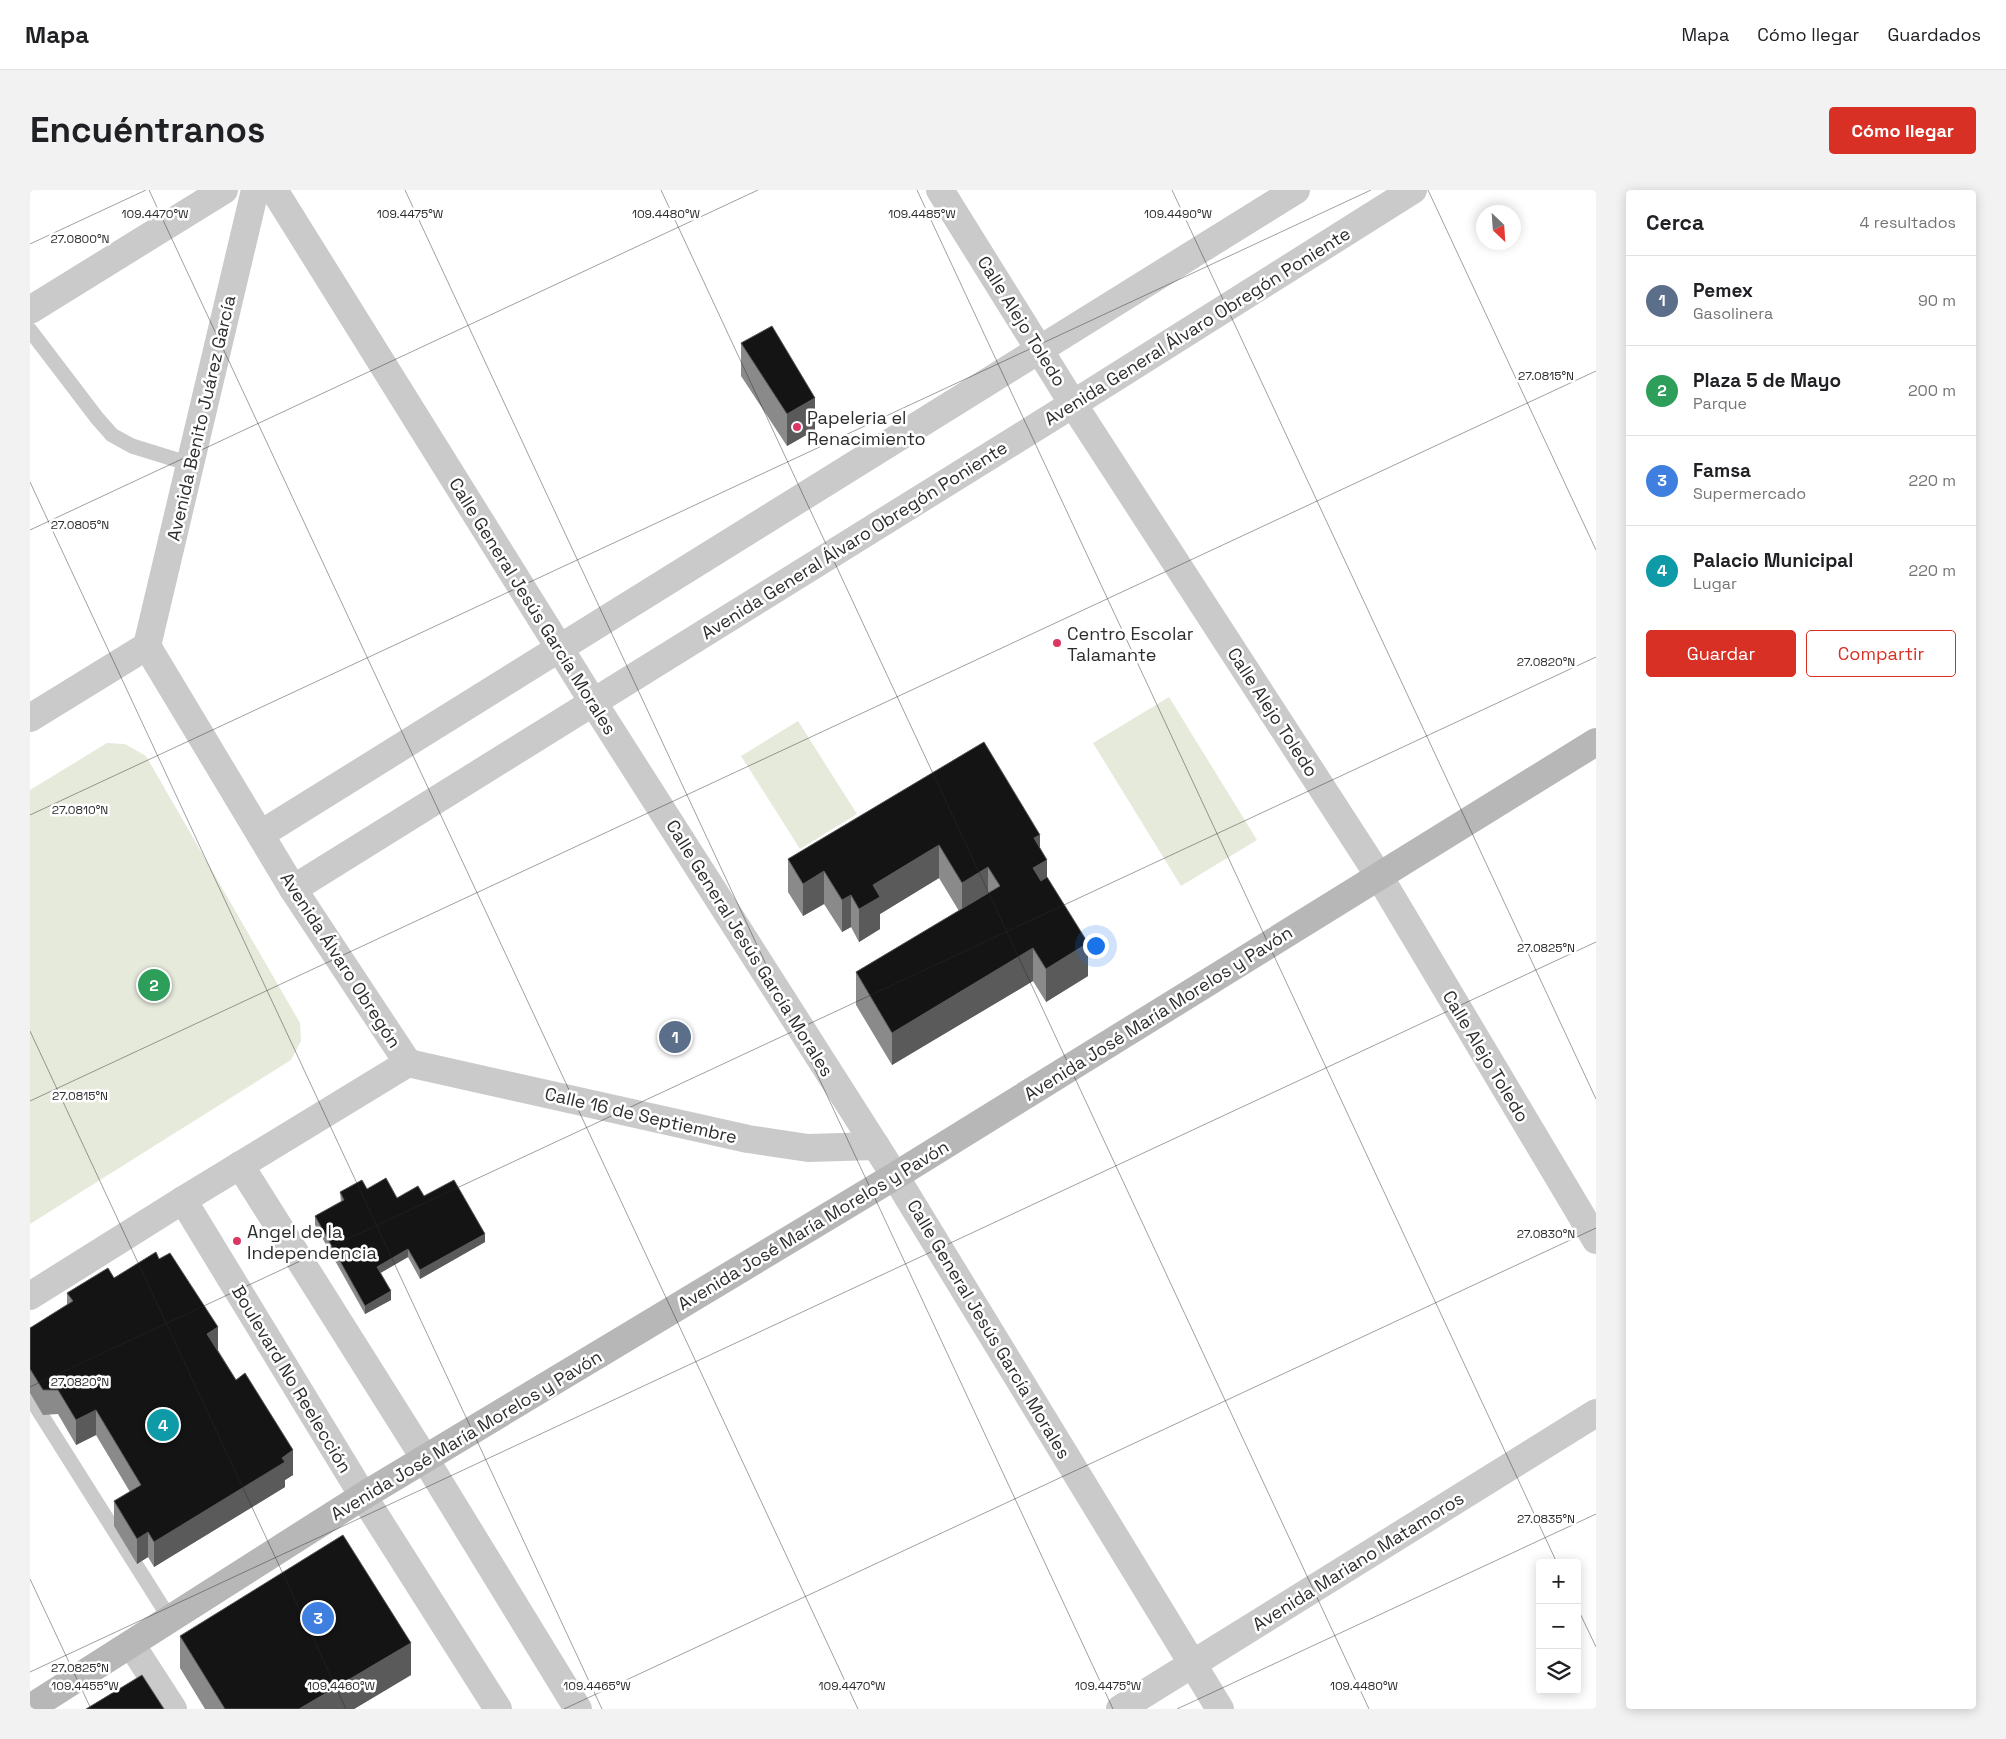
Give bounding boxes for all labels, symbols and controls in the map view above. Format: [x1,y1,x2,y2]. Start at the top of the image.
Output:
text: Mapa [25,19,89,50]
text: Mapa [1681,23,1729,46]
text: Cómo llegar [1757,23,1859,46]
text: Guardados [1887,23,1981,46]
button: Cómo llegar [1829,107,1976,154]
text: Encuéntranos [30,108,265,152]
north arrow [1476,205,1521,250]
text: 109.4470°W [121,206,189,222]
text: 109.4475°W [377,206,444,222]
text: 109.4480°W [632,206,701,222]
text: 109.4485°W [888,206,956,222]
text: 109.4490°W [1144,206,1213,222]
text: Cerca [1646,209,1704,236]
text: 4 resultados [1860,212,1956,233]
street label: Avenida General Álvaro Obregón Poniente [1040,222,1354,430]
text: 27.0800°N [50,231,110,247]
street label: Calle Alejo Toledo [973,251,1071,391]
text: Pemex [1693,278,1753,303]
text: 1 [1658,290,1666,311]
text: 90 m [1918,290,1956,311]
street label: Avenida Benito Juárez García [162,293,240,543]
text: Gasolinera [1693,303,1773,324]
text: 27.0815°N [1518,368,1574,384]
text: Plaza 5 de Mayo [1693,368,1841,393]
text: 2 [1657,380,1667,401]
text: 200 m [1908,380,1956,401]
text: Parque [1693,393,1747,414]
place label: Papeleria el Renacimiento [807,406,926,450]
marker: Papeleria el Renacimiento [791,421,803,433]
street label: Avenida General Álvaro Obregón Poniente [697,436,1011,644]
text: Famsa [1693,458,1751,483]
text: 3 [1657,470,1667,491]
text: 220 m [1909,470,1956,491]
street label: Calle General Jesús García Morales [444,473,622,739]
text: Supermercado [1693,483,1806,504]
text: 27.0805°N [51,517,109,533]
text: Palacio Municipal [1693,548,1853,573]
text: 4 [1657,560,1667,581]
text: 220 m [1909,560,1956,581]
text: Lugar [1693,573,1737,594]
place label: Centro Escolar Talamante [1067,622,1194,666]
button: Guardar [1646,630,1796,677]
button: Compartir [1806,630,1956,677]
marker: Centro Escolar Talamante [1051,637,1063,649]
street label: Calle Alejo Toledo [1223,643,1323,781]
text: 27.0820°N [1517,654,1575,670]
text: 27.0810°N [52,802,108,818]
street label: Calle General Jesús García Morales [661,815,839,1081]
street label: Avenida Álvaro Obregón [276,868,406,1052]
street label: Avenida José María Morelos y Pavón [1019,921,1297,1105]
your location [1083,933,1109,959]
text: 27.0825°N [1517,940,1575,956]
pin: 2 [138,966,170,1004]
street label: Calle Alejo Toledo [1438,986,1534,1126]
pin: 1 [659,1018,691,1056]
street label: Calle 16 de Septiembre [543,1082,739,1148]
text: 27.0815°N [52,1088,108,1104]
street label: Avenida José María Morelos y Pavón [673,1135,953,1315]
street label: Calle General Jesús García Morales [902,1195,1076,1463]
place label: Angel de la Independencia [247,1220,377,1264]
text: 27.0830°N [1517,1226,1575,1242]
marker: Angel de la Independencia [231,1235,243,1247]
street label: Boulevard No Reelección [227,1281,357,1477]
street label: Avenida José María Morelos y Pavón [326,1345,606,1525]
text: 27.0820°N [51,1374,109,1390]
pin: 4 [147,1406,179,1444]
street label: Avenida Mariano Matamoros [1248,1486,1468,1636]
text: 27.0835°N [1517,1511,1575,1527]
map controls [1536,1559,1581,1694]
button: + [1536,1559,1581,1604]
pin: 3 [302,1599,334,1637]
button: − [1536,1604,1581,1649]
button: layers [1536,1649,1581,1694]
text: 27.0825°N [51,1660,109,1676]
text: 109.4455°W [51,1678,119,1694]
text: 109.4460°W [307,1678,376,1694]
text: 109.4465°W [563,1678,631,1694]
text: 109.4470°W [818,1678,886,1694]
text: 109.4475°W [1075,1678,1142,1694]
text: 109.4480°W [1330,1678,1399,1694]

